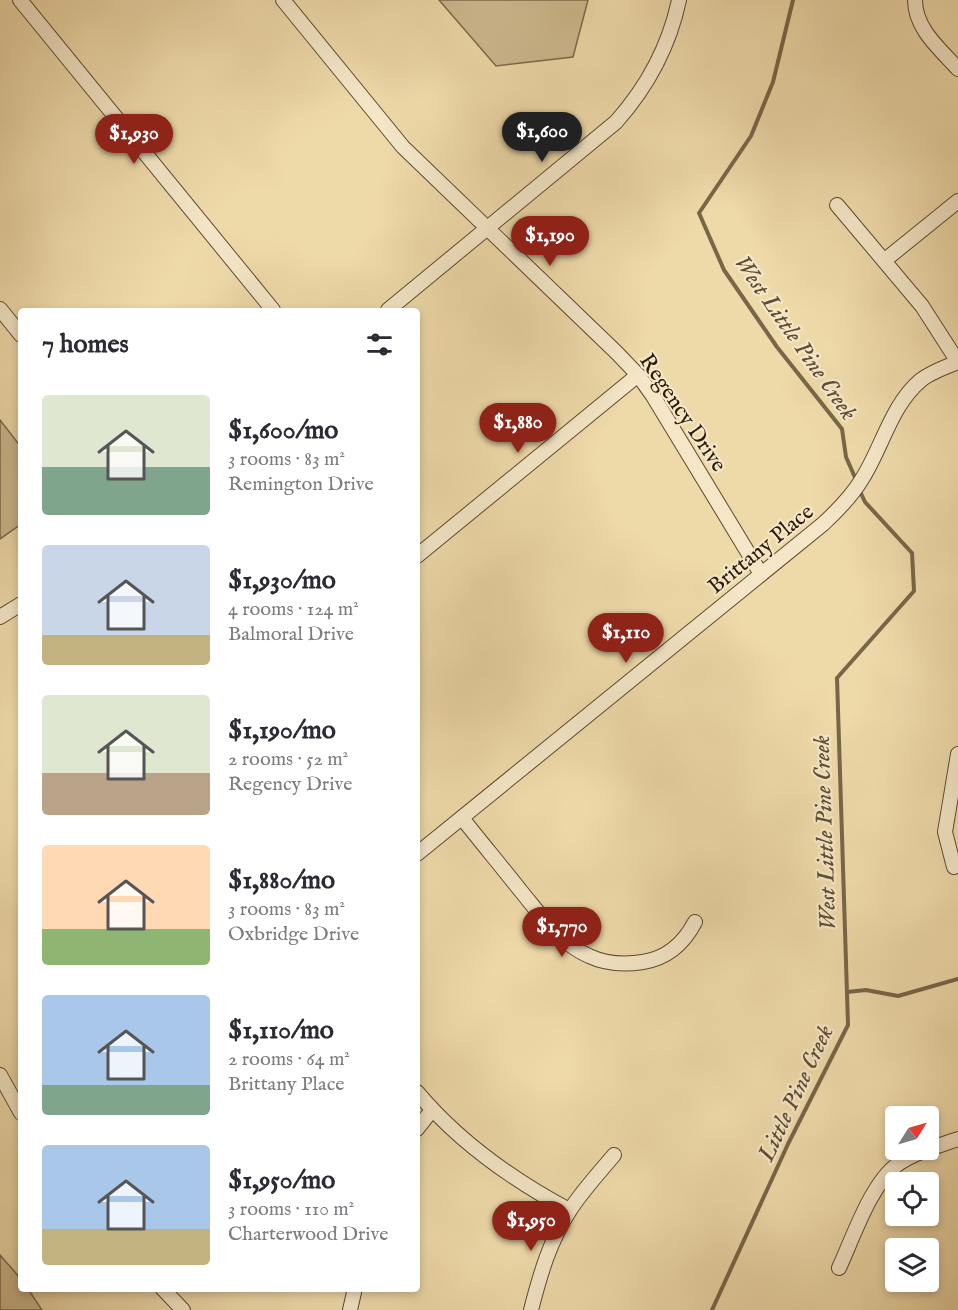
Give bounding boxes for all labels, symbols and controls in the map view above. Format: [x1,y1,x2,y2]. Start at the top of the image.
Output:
pin: $1,600 [493,112,591,163]
pin: $1,930 [85,114,183,165]
text: $1,600 [516,119,568,144]
text: $1,930 [109,121,159,146]
pin: $1,190 [501,216,599,267]
text: $1,190 [525,223,575,248]
water label: West Little Pine Creek [726,249,864,427]
text: 7 homes [42,328,129,361]
icon: filters [363,328,396,361]
street label: Regency Drive [632,349,732,478]
pin: $1,880 [469,403,567,454]
text: $1,880 [493,410,543,435]
text: $1,600/mo [228,414,338,447]
icon: home [90,419,162,491]
text: 3 rooms · 83 m² [228,447,345,472]
text: Remington Drive [228,472,374,497]
street label: Brittany Place [703,498,820,601]
text: $1,930/mo [228,564,336,597]
icon: home [90,569,162,641]
text: 4 rooms · 124 m² [228,597,359,622]
pin: $1,110 [577,613,675,664]
text: $1,110 [602,620,650,645]
text: Balmoral Drive [228,622,354,647]
text: $1,190/mo [228,714,336,747]
icon: home [90,719,162,791]
water label: West Little Pine Creek [807,735,844,931]
text: 2 rooms · 52 m² [228,747,348,772]
text: Regency Drive [228,772,352,797]
text: $1,880/mo [228,864,335,897]
icon: home [90,869,162,941]
text: 3 rooms · 83 m² [228,897,345,922]
pin: $1,770 [513,907,611,958]
text: $1,770 [536,914,588,939]
text: Oxbridge Drive [228,922,359,947]
text: $1,110/mo [228,1014,334,1047]
icon: home [90,1019,162,1091]
water label: Little Pine Creek [751,1020,842,1168]
text: 2 rooms · 64 m² [228,1047,350,1072]
text: Brittany Place [228,1072,344,1097]
north arrow [885,1106,939,1160]
map controls [885,1106,939,1292]
text: $1,950/mo [228,1164,335,1197]
icon: home [90,1169,162,1241]
button: locate [885,1172,939,1226]
text: 3 rooms · 110 m² [228,1197,354,1222]
pin: $1,950 [482,1201,580,1252]
text: $1,950 [506,1208,556,1233]
text: Charterwood Drive [228,1222,389,1247]
button: layers [885,1238,939,1292]

